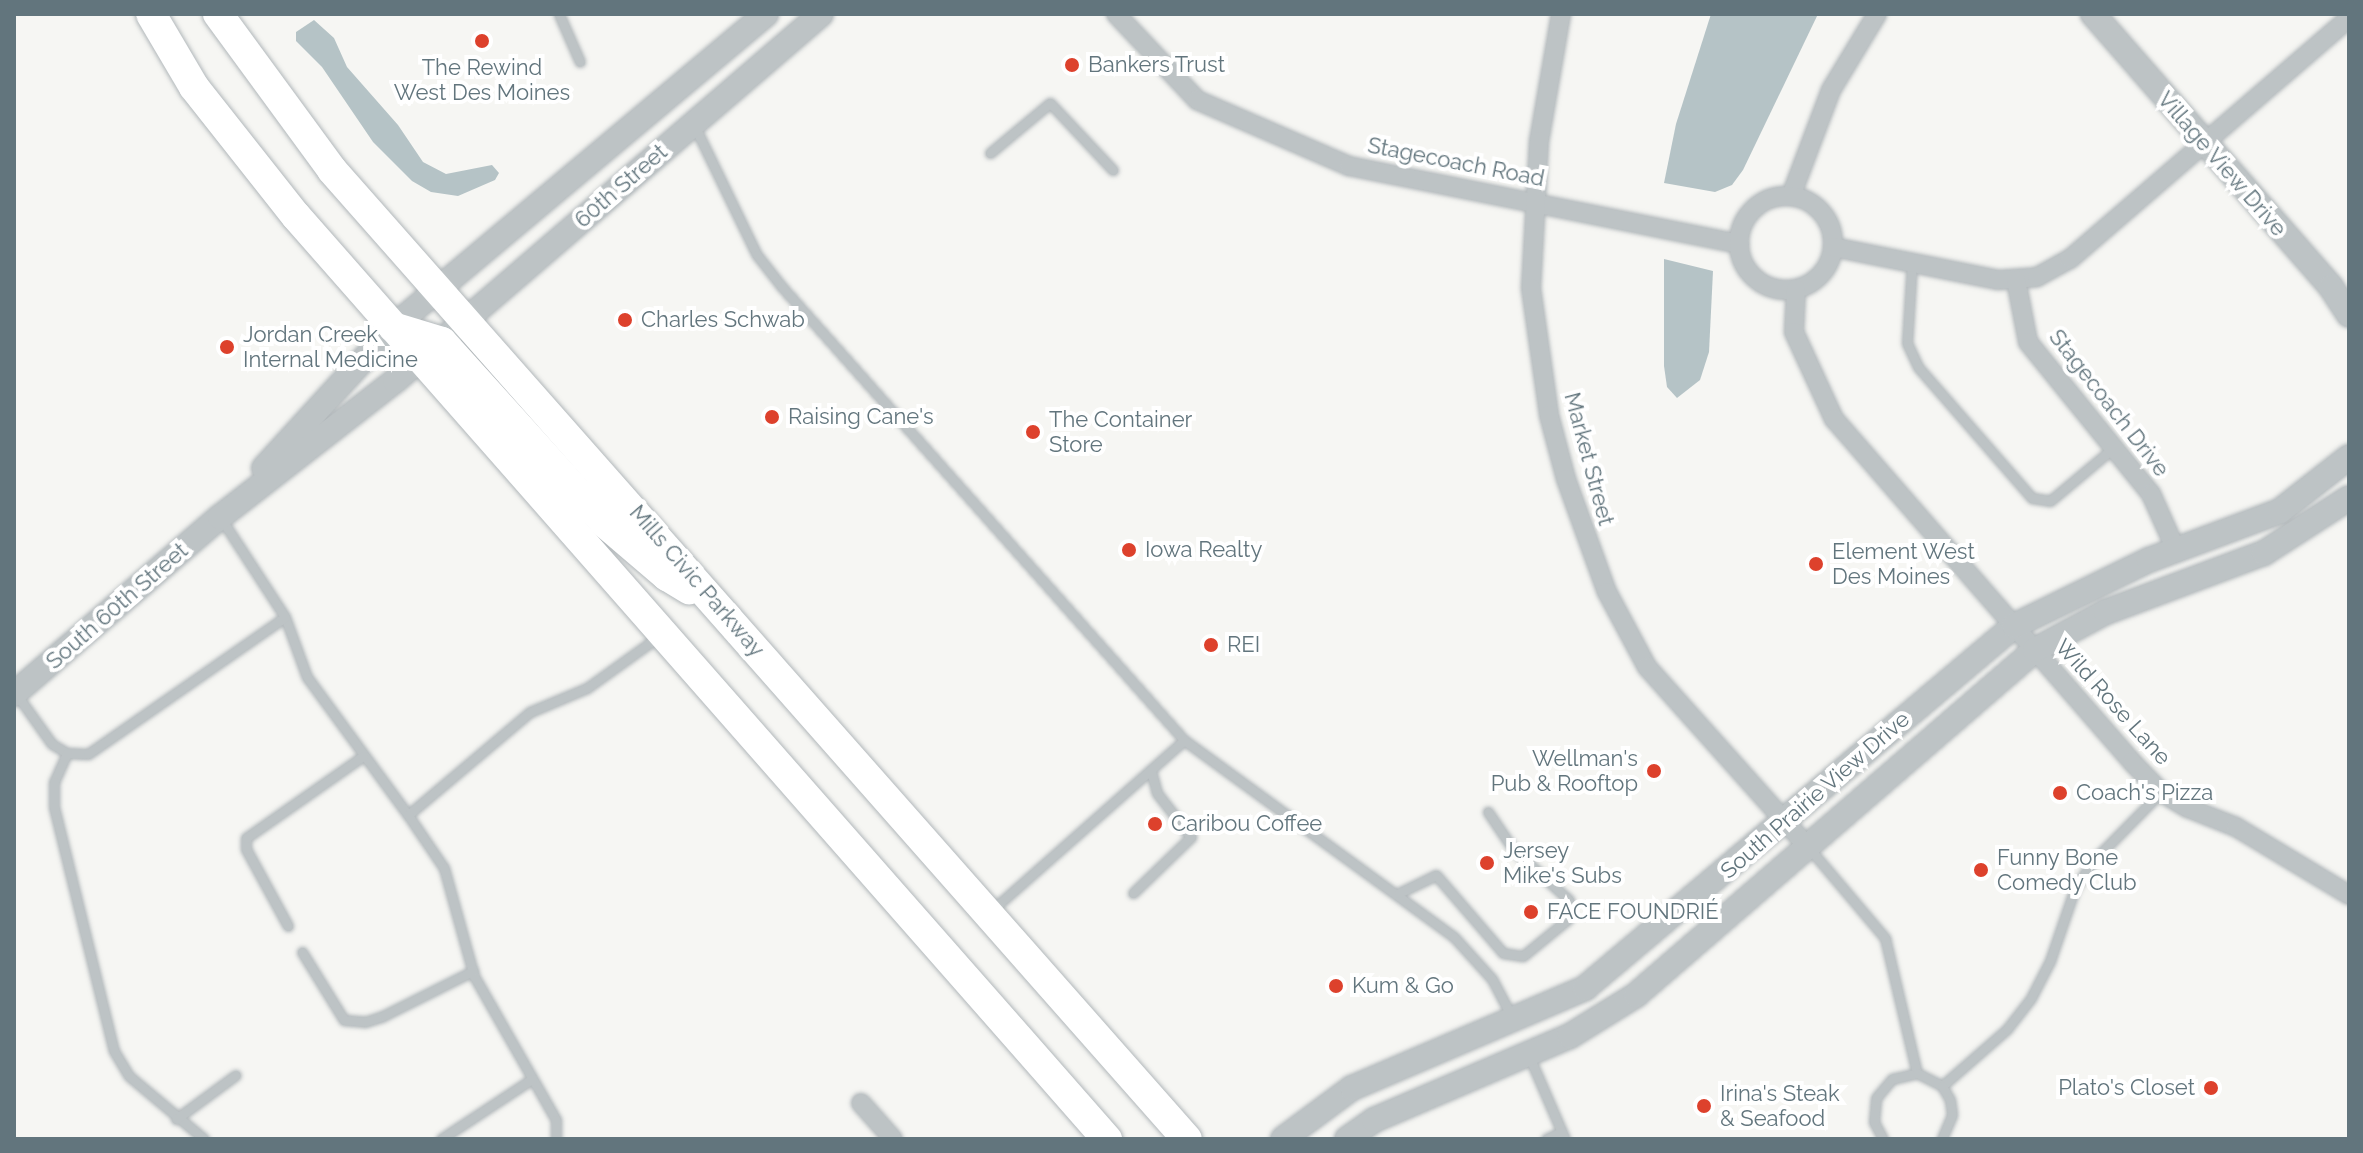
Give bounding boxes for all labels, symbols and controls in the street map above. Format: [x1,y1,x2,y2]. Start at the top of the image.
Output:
marker: The Rewind West Des Moines [473,32,491,50]
place label: Bankers Trust [1088,52,1226,78]
place label: The Rewind West Des Moines [394,54,570,106]
marker: Bankers Trust [1063,56,1081,74]
street label: Village View Drive [2152,86,2292,242]
street label: Stagecoach Road [1365,132,1547,192]
street label: 60th Street [569,139,673,233]
place label: Charles Schwab [641,307,805,333]
marker: Charles Schwab [616,311,634,329]
place label: Jordan Creek Internal Medicine [243,321,419,372]
street label: Stagecoach Drive [2043,324,2175,482]
marker: Jordan Creek Internal Medicine [218,338,236,356]
street label: Market Street [1559,390,1619,528]
place label: Raising Cane's [788,404,934,430]
place label: The Container Store [1049,406,1192,458]
marker: Raising Cane's [763,408,781,426]
marker: The Container Store [1024,423,1042,441]
street label: Mills Civic Parkway [624,500,770,662]
street label: South 60th Street [41,537,193,675]
place label: Iowa Realty [1145,537,1262,563]
place label: Element West Des Moines [1832,538,1976,590]
marker: Iowa Realty [1120,541,1138,559]
marker: Element West Des Moines [1807,555,1825,573]
place label: REI [1227,632,1260,658]
street label: Wild Rose Lane [2050,634,2176,770]
marker: REI [1202,636,1220,654]
street label: South Prairie View Drive [1715,705,1915,885]
place label: Wellman's Pub & Rooftop [1491,745,1638,796]
marker: Wellman's Pub & Rooftop [1645,762,1663,780]
place label: Coach's Pizza [2076,780,2213,806]
marker: Coach's Pizza [2051,784,2069,802]
place label: Caribou Coffee [1171,811,1322,837]
marker: Caribou Coffee [1146,815,1164,833]
place label: Jersey Mike's Subs [1503,837,1622,888]
place label: Funny Bone Comedy Club [1997,844,2137,896]
marker: Jersey Mike's Subs [1478,854,1496,872]
marker: Funny Bone Comedy Club [1972,861,1990,879]
place label: FACE FOUNDRIÉ [1547,899,1719,925]
marker: FACE FOUNDRIÉ [1522,903,1540,921]
place label: Kum & Go [1352,973,1454,999]
marker: Kum & Go [1327,977,1345,995]
place label: Plato's Closet [2058,1075,2195,1101]
marker: Plato's Closet [2202,1079,2220,1097]
place label: Irina's Steak & Seafood [1720,1080,1840,1132]
marker: Irina's Steak & Seafood [1695,1097,1713,1115]

